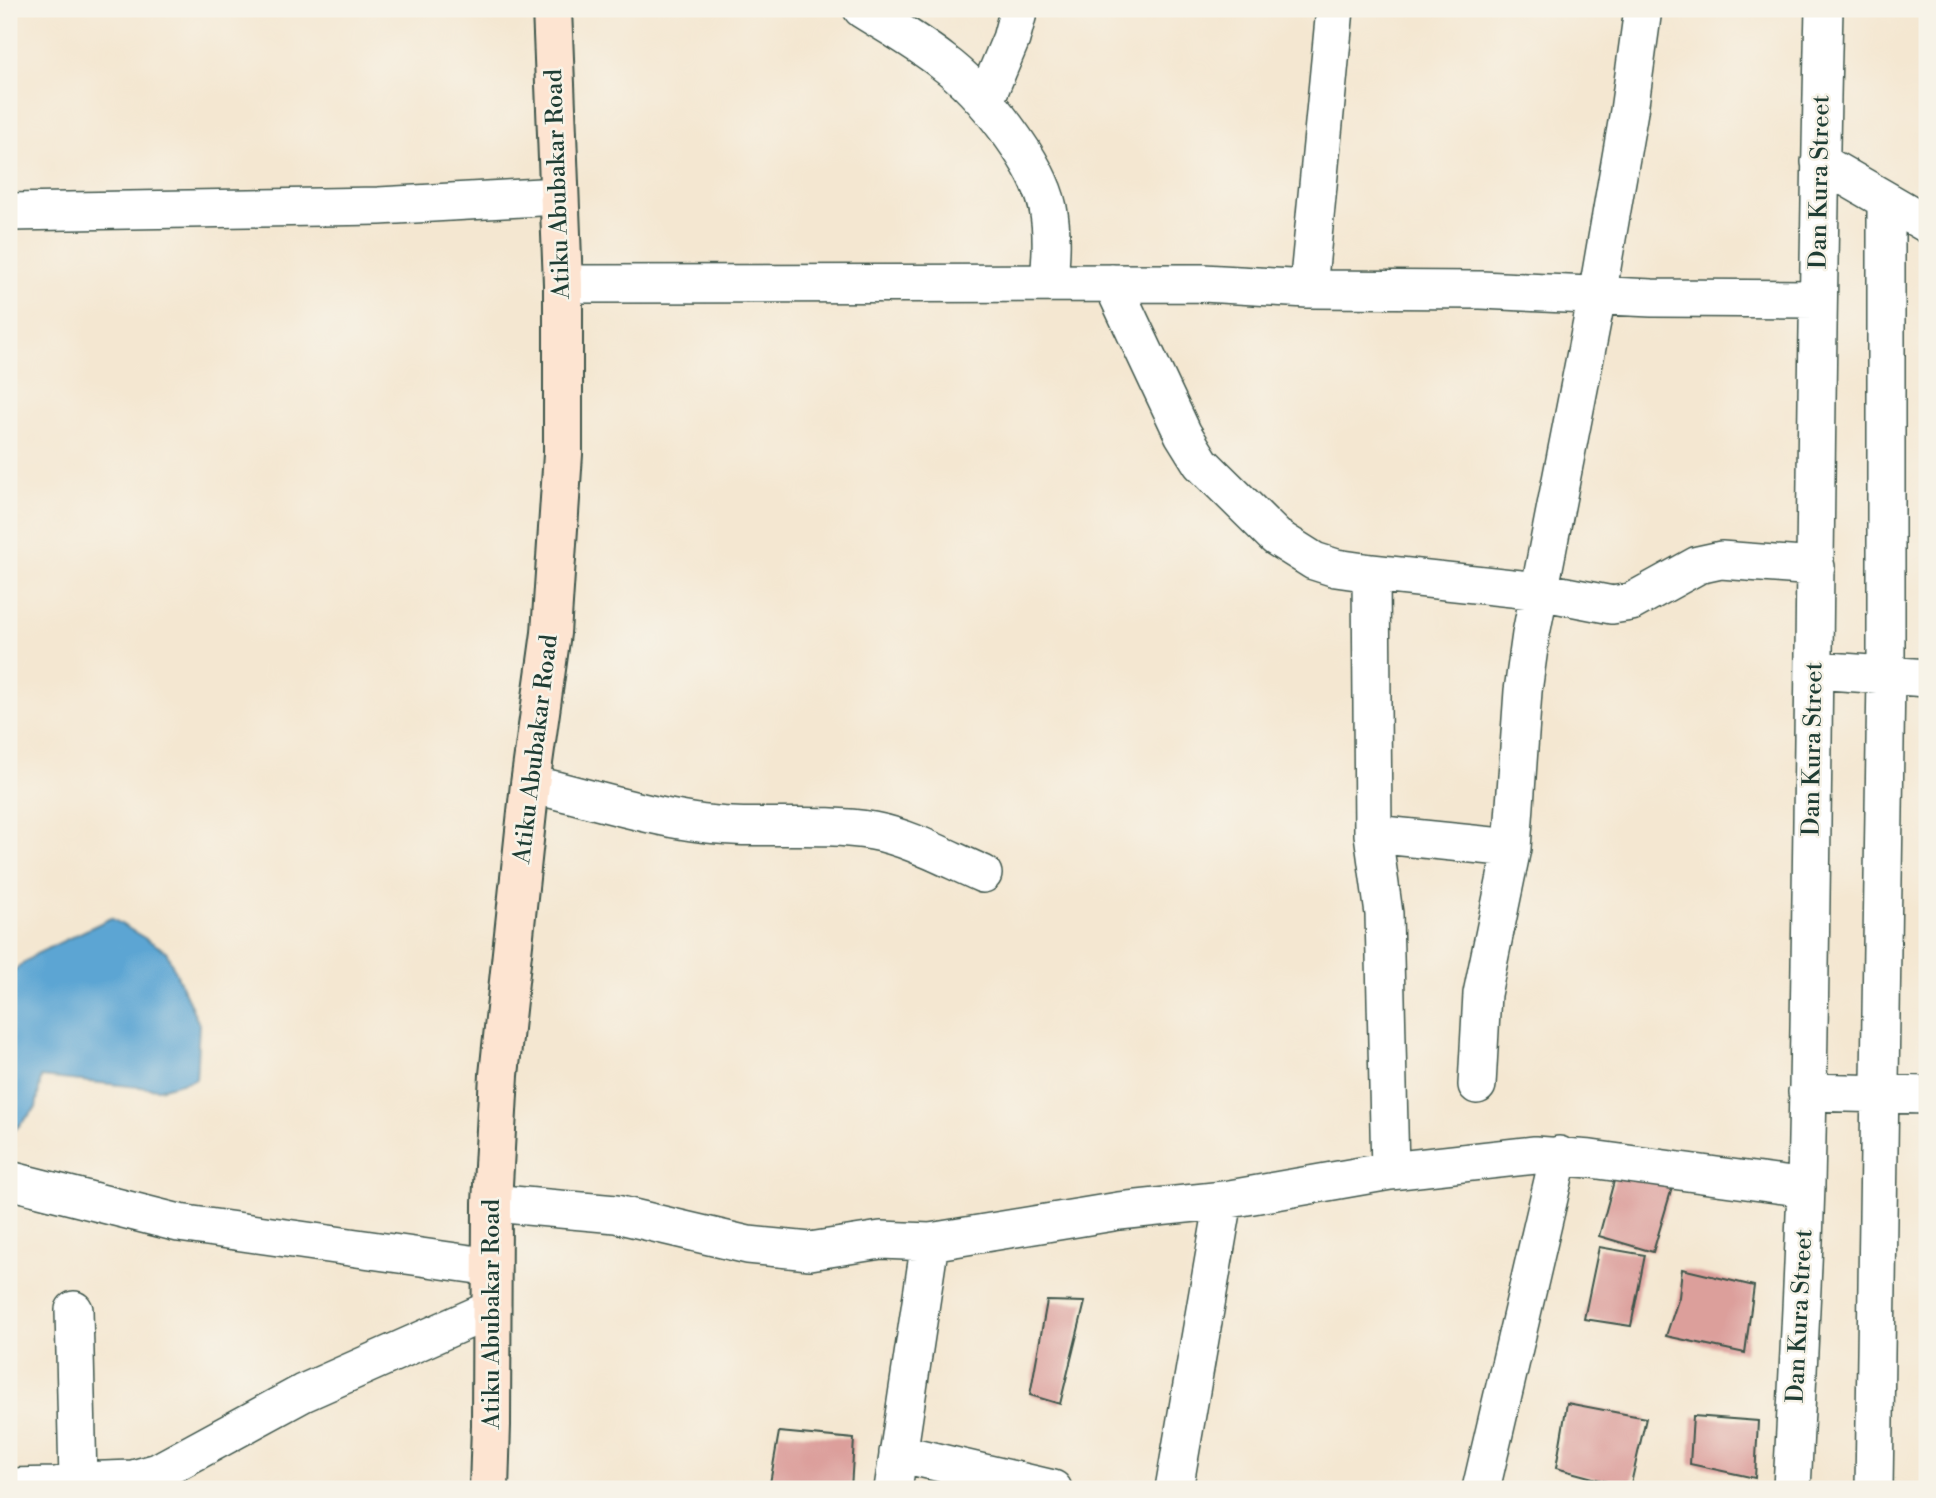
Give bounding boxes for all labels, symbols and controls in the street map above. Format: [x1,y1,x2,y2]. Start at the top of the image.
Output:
street label: Atiku Abubakar Road [539,68,577,301]
street label: Dan Kura Street [1803,94,1837,269]
street label: Atiku Abubakar Road [507,632,565,866]
street label: Dan Kura Street [1796,661,1830,836]
street label: Atiku Abubakar Road [477,1198,507,1430]
street label: Dan Kura Street [1780,1228,1820,1404]

